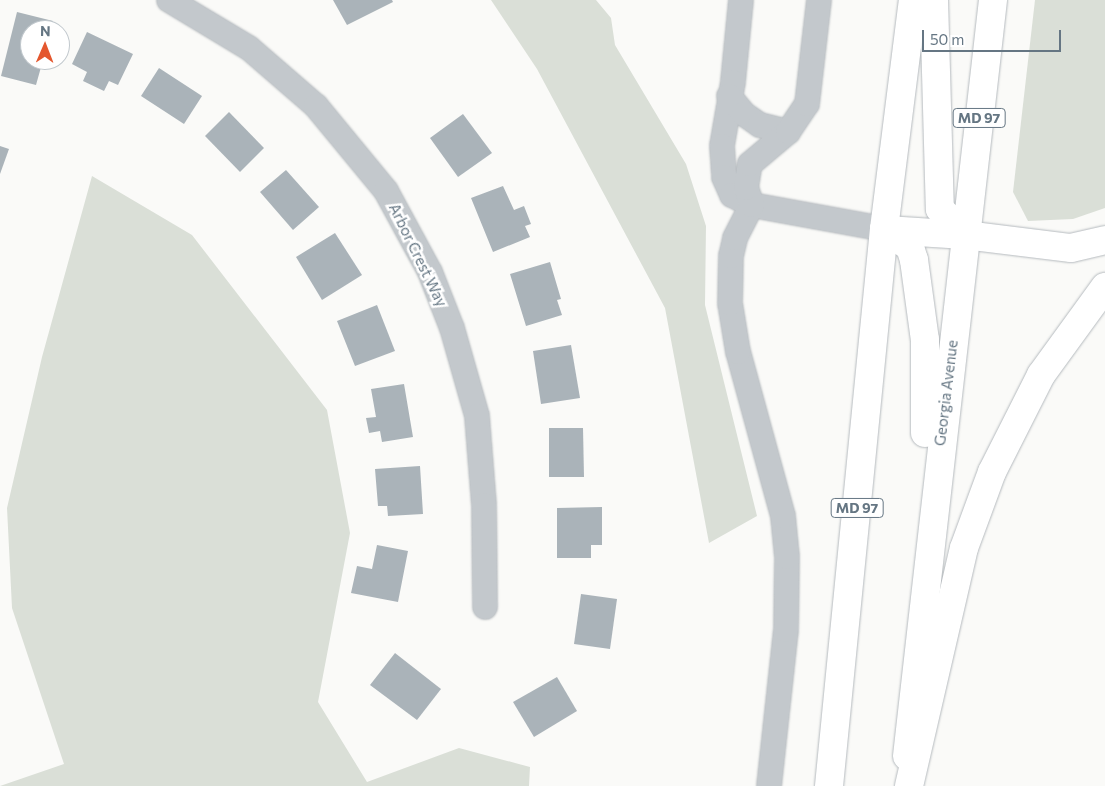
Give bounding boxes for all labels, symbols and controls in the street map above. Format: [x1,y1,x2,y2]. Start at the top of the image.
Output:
north arrow [20,20,70,70]
scale bar [925,20,1064,52]
text: N [40,22,51,39]
text: 50 m [930,30,964,48]
road number: MD 97 [952,106,1006,130]
street label: Arbor Crest Way [385,200,451,310]
street label: Georgia Avenue [931,339,961,447]
road number: MD 97 [830,496,884,520]

